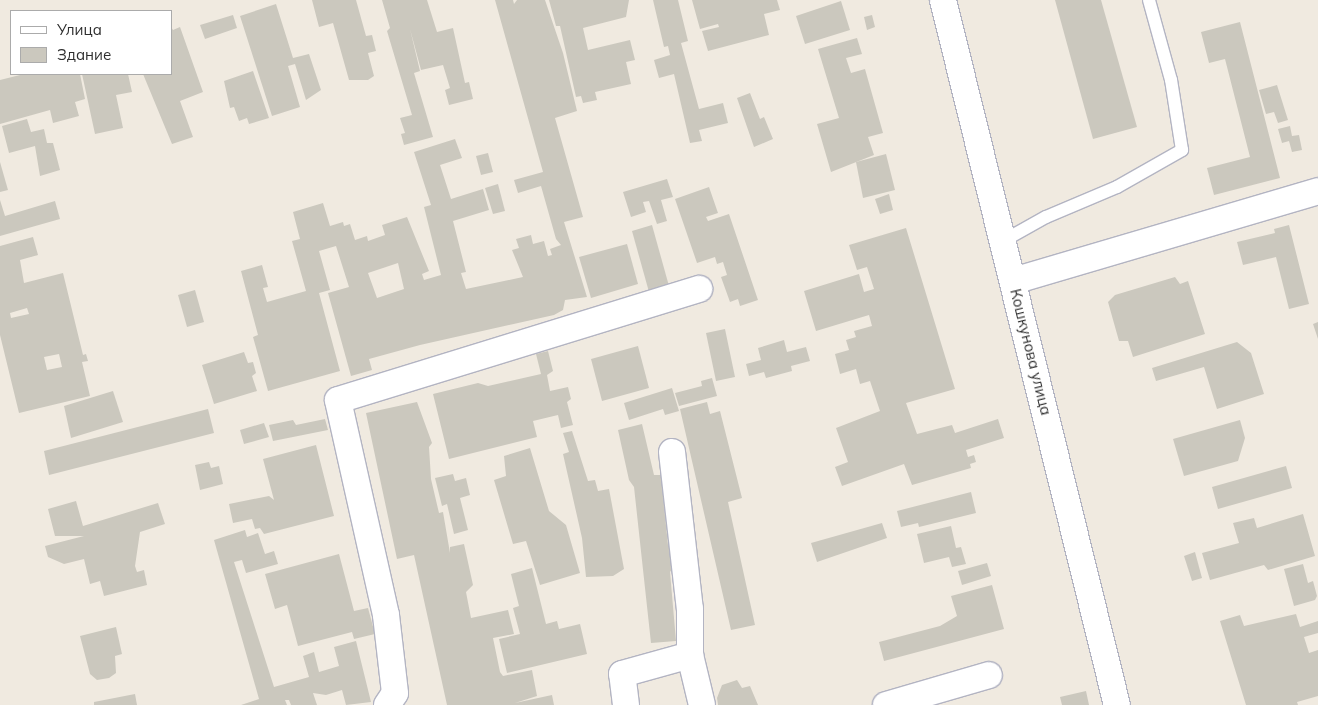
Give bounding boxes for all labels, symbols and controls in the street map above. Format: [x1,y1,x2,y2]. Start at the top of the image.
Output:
legend [10,10,172,75]
text: Улица [57,20,102,39]
text: Здание [57,45,111,64]
street label: Кошкунова улица [1007,287,1055,417]

